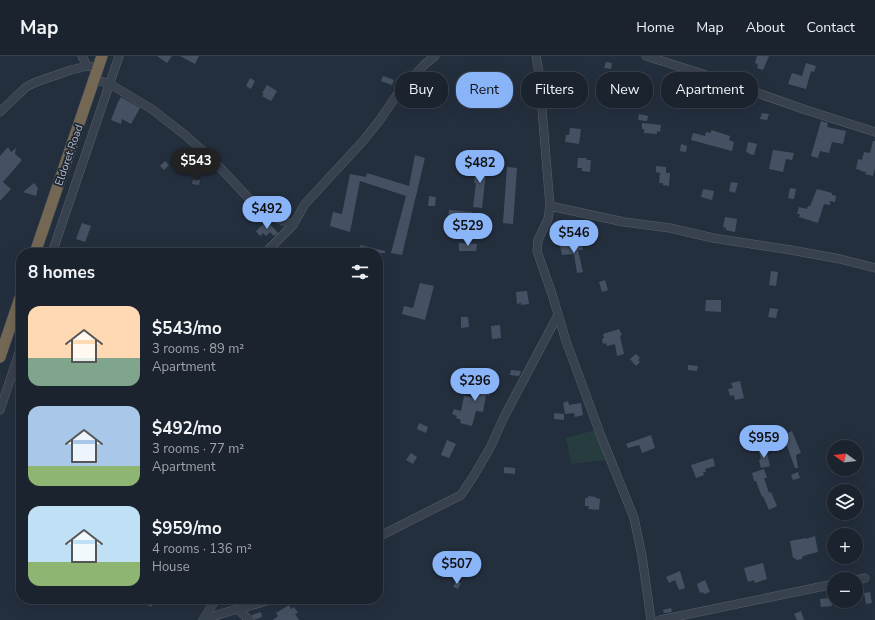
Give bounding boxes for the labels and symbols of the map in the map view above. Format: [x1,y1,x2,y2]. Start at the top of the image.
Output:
street label: Eldoret Road [51,122,87,188]
pin: $543 [172,148,220,182]
pin: $482 [456,150,504,184]
pin: $492 [243,196,291,230]
pin: $529 [444,213,492,247]
pin: $546 [550,220,598,254]
pin: $296 [451,368,499,402]
pin: $959 [740,425,788,459]
north arrow [827,440,863,476]
pin: $507 [433,551,481,585]

